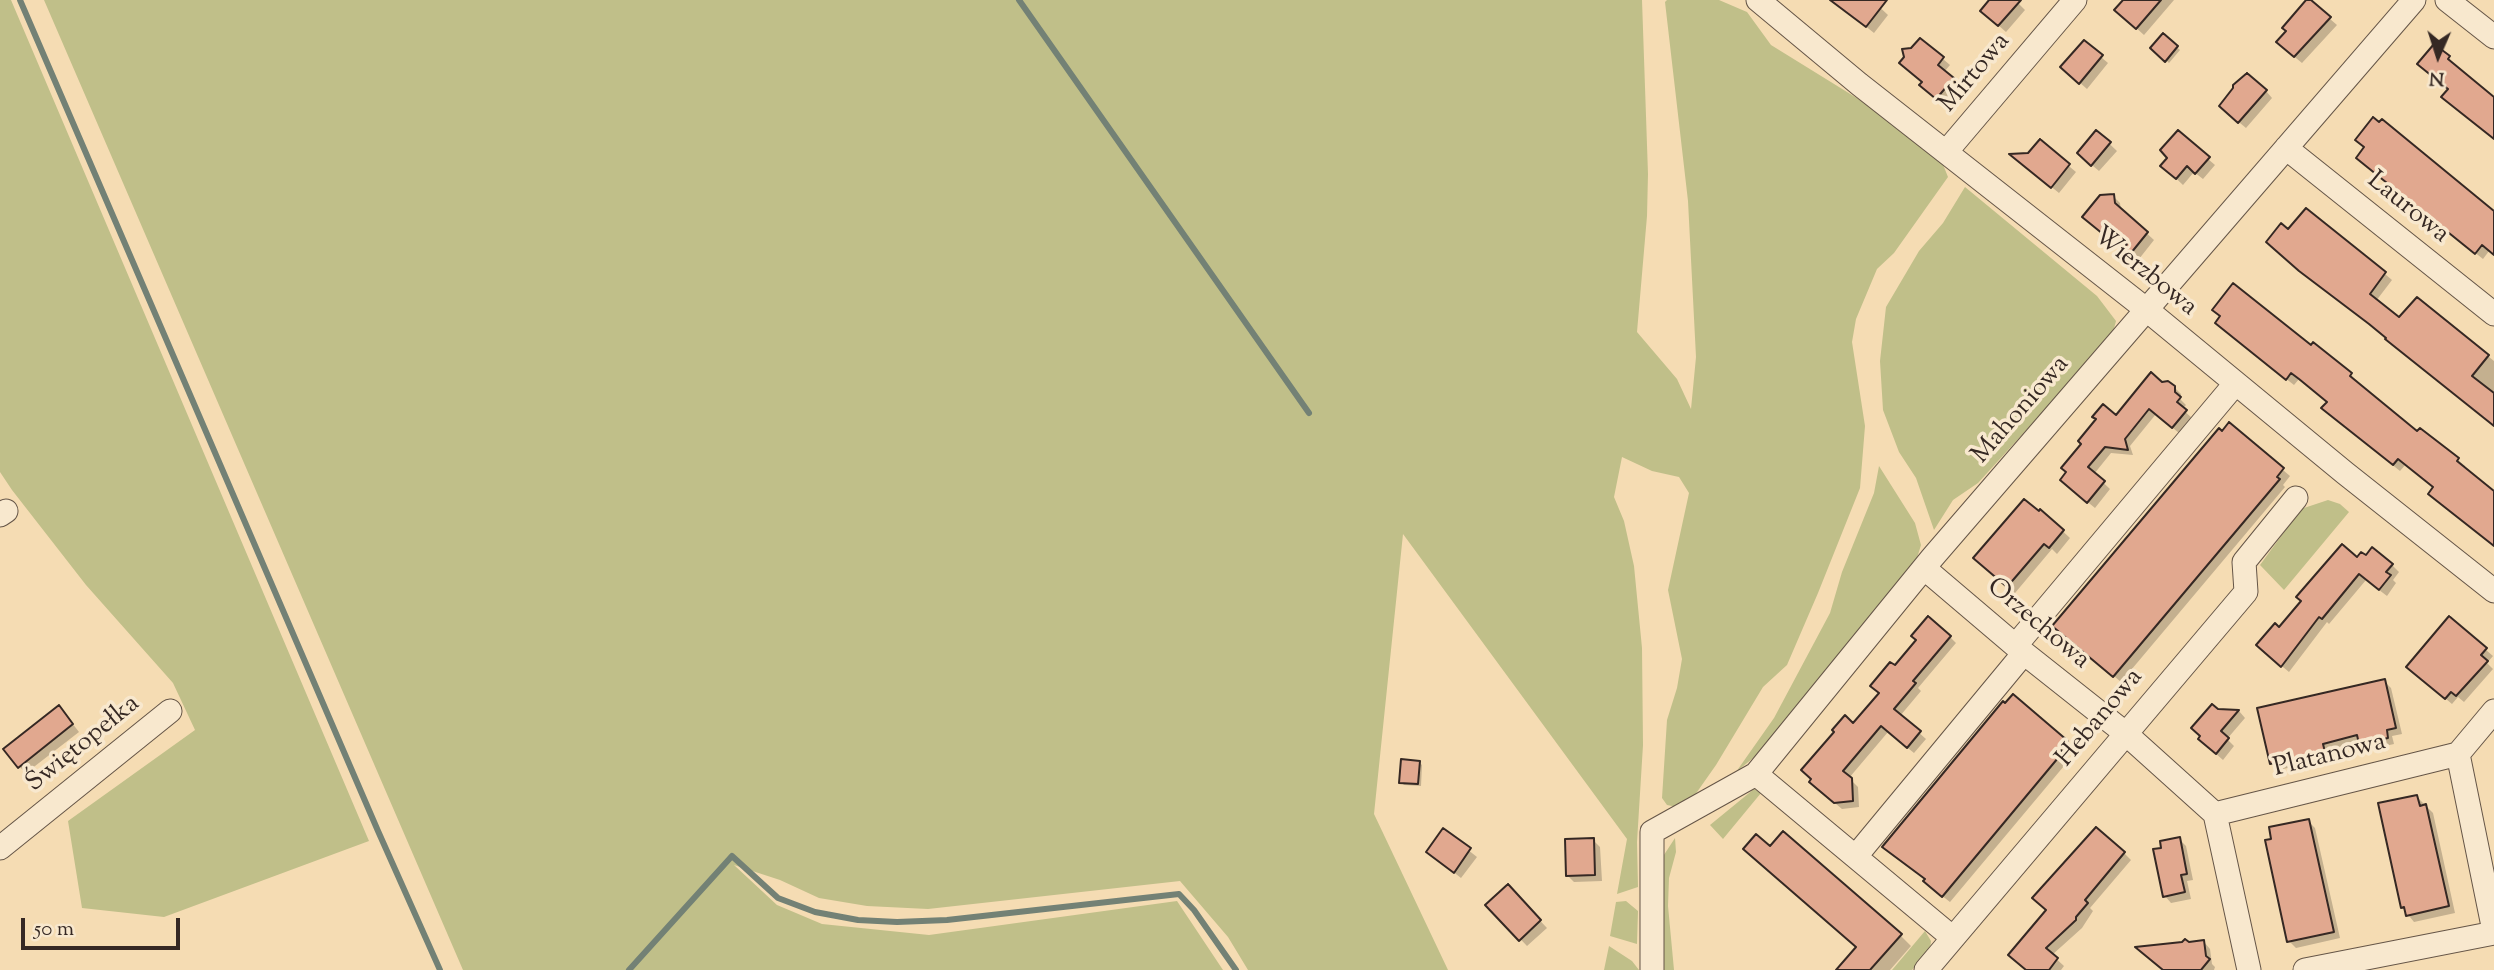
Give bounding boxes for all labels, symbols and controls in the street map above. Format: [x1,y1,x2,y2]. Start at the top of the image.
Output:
north arrow [2403,21,2473,91]
street label: Mirtowa [1934,28,2018,120]
text: N [2429,64,2445,91]
street label: Laurowa [2360,166,2454,252]
street label: Wierzbowa [2086,221,2202,325]
street label: Mahoniowa [1967,351,2077,471]
street label: Orzechowa [1979,573,2095,677]
street label: Hebanowa [2051,664,2151,774]
street label: Świętopełka [21,690,147,800]
street label: Platanowa [2271,728,2389,786]
scale bar [24,904,184,948]
text: 50 m [34,915,74,945]

